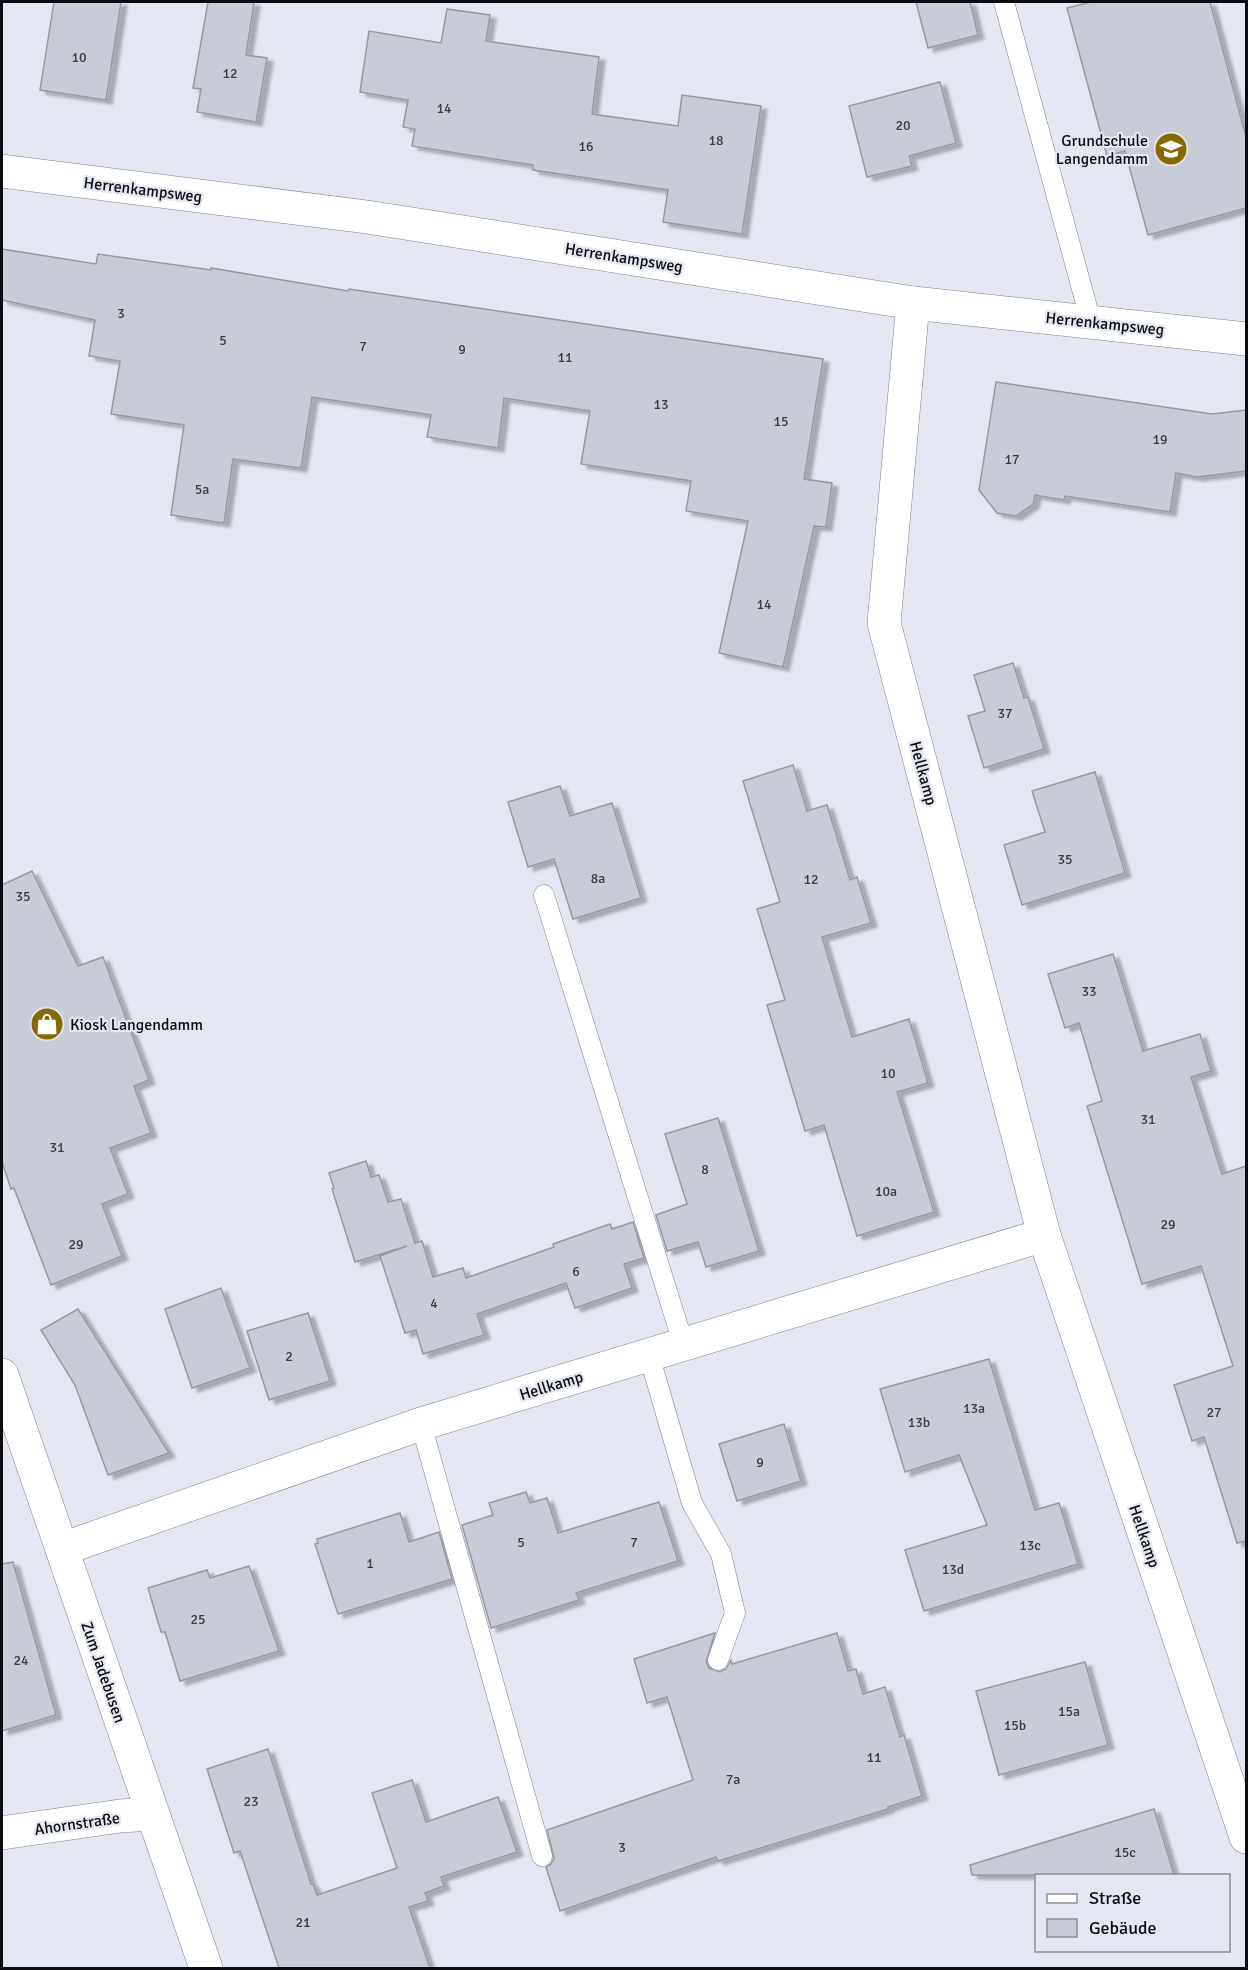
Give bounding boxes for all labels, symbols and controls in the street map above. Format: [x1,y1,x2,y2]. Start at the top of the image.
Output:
house number: 10 [71,49,87,66]
house number: 12 [222,65,238,82]
house number: 14 [436,100,452,117]
house number: 20 [895,117,911,134]
place label: Grundschule Langendamm [1056,131,1148,169]
school or university icon: Grundschule Langendamm [1153,131,1189,167]
house number: 18 [708,132,724,149]
house number: 16 [578,138,594,155]
street label: Herrenkampsweg [83,173,203,207]
street label: Herrenkampsweg [563,239,684,277]
house number: 3 [117,305,125,322]
street label: Herrenkampsweg [1045,308,1165,340]
house number: 5 [219,332,227,349]
house number: 7 [359,338,367,355]
house number: 9 [458,341,466,358]
house number: 11 [557,349,573,366]
house number: 13 [653,396,669,413]
house number: 15 [773,413,789,430]
house number: 19 [1152,431,1168,448]
house number: 17 [1004,451,1020,468]
house number: 5a [195,481,209,498]
house number: 14 [756,596,772,613]
house number: 37 [997,705,1013,722]
street label: Hellkamp [905,739,941,807]
house number: 35 [1057,851,1073,868]
house number: 8a [591,870,605,887]
house number: 12 [803,871,819,888]
house number: 35 [15,888,31,905]
house number: 33 [1081,983,1097,1000]
shop icon: Kiosk Langendamm [29,1006,65,1042]
place label: Kiosk Langendamm [70,1015,203,1035]
house number: 10 [880,1065,896,1082]
house number: 31 [1140,1111,1156,1128]
house number: 31 [49,1139,65,1156]
house number: 8 [701,1161,709,1178]
house number: 10a [875,1183,897,1200]
house number: 29 [1160,1216,1176,1233]
house number: 29 [68,1236,84,1253]
house number: 6 [572,1263,580,1280]
house number: 4 [430,1295,438,1312]
house number: 2 [285,1348,293,1365]
street label: Hellkamp [517,1367,585,1405]
house number: 13a [963,1400,985,1417]
house number: 27 [1206,1404,1222,1421]
house number: 13b [908,1414,930,1431]
house number: 9 [756,1454,764,1471]
street label: Hellkamp [1124,1502,1164,1570]
house number: 5 [517,1534,525,1551]
house number: 7 [630,1534,638,1551]
house number: 13c [1019,1537,1041,1554]
house number: 1 [366,1555,374,1572]
house number: 13d [942,1561,964,1578]
house number: 25 [190,1611,206,1628]
street label: Zum Jadebusen [76,1619,130,1726]
house number: 24 [13,1652,29,1669]
house number: 15a [1058,1703,1080,1720]
house number: 15b [1004,1717,1026,1734]
house number: 11 [866,1749,882,1766]
house number: 7a [726,1771,740,1788]
house number: 23 [243,1793,259,1810]
street label: Ahornstraße [33,1808,121,1840]
house number: 3 [618,1839,626,1856]
house number: 15c [1114,1844,1136,1861]
legend [1035,1874,1230,1952]
text: Straße [1089,1887,1141,1909]
house number: 21 [295,1914,311,1931]
text: Gebäude [1089,1917,1157,1939]

